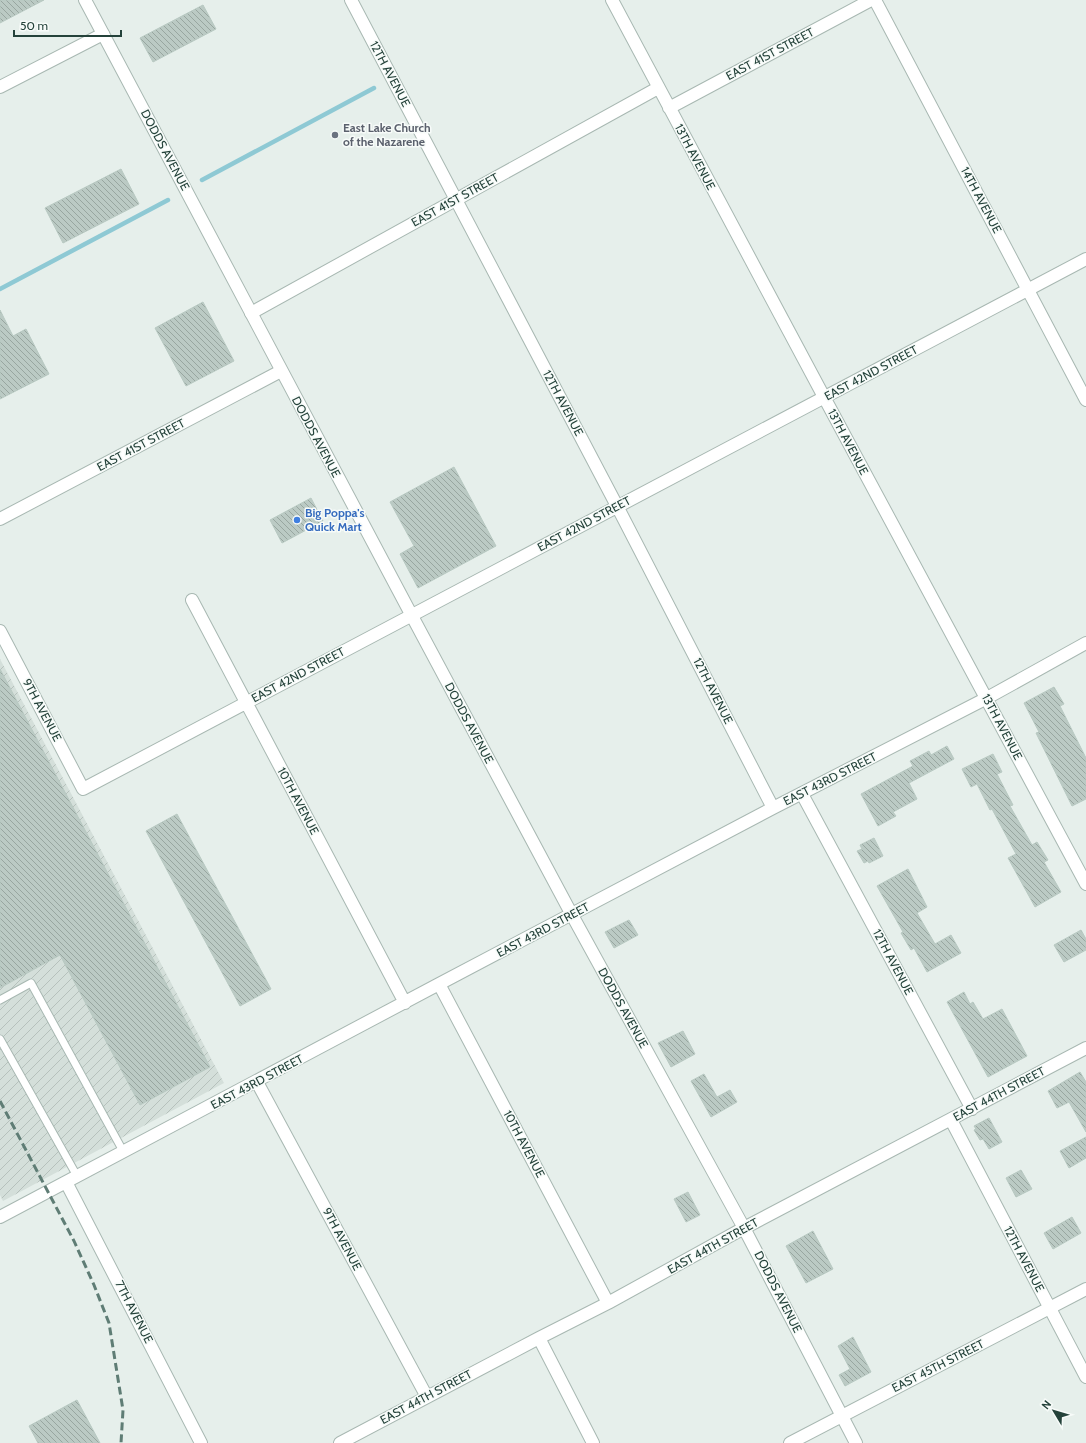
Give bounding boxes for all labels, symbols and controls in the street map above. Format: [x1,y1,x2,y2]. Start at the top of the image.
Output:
scale bar [14,12,121,38]
text: 50 m [20,18,48,33]
street label: EAST 41ST STREET [723,24,817,83]
street label: 12TH AVENUE [367,38,414,110]
street label: DODDS AVENUE [138,107,193,193]
place label: East Lake Church of the Nazarene [343,120,431,149]
street label: 13TH AVENUE [672,121,719,193]
marker: East Lake Church of the Nazarene [330,130,340,140]
street label: 14TH AVENUE [958,164,1005,236]
street label: EAST 41ST STREET [409,169,502,230]
street label: EAST 42ND STREET [822,341,921,403]
street label: 12TH AVENUE [540,367,587,439]
street label: DODDS AVENUE [289,394,344,480]
street label: 13TH AVENUE [825,406,872,478]
street label: EAST 41ST STREET [94,415,188,474]
street label: EAST 42ND STREET [535,492,634,554]
place label: Big Poppa's Quick Mart [305,505,364,534]
marker: Big Poppa's Quick Mart [292,515,302,525]
street label: EAST 42ND STREET [249,643,348,705]
street label: 12TH AVENUE [690,655,737,727]
street label: 9TH AVENUE [20,676,65,744]
street label: DODDS AVENUE [442,680,497,766]
street label: 13TH AVENUE [979,691,1026,763]
street label: EAST 43RD STREET [781,748,879,809]
street label: 10TH AVENUE [274,764,323,837]
street label: EAST 43RD STREET [494,899,592,960]
street label: 12TH AVENUE [870,926,917,998]
street label: DODDS AVENUE [595,965,652,1051]
street label: EAST 43RD STREET [208,1051,306,1112]
street label: EAST 44TH STREET [950,1063,1048,1124]
street label: 10TH AVENUE [500,1107,549,1180]
street label: 9TH AVENUE [320,1205,365,1273]
street label: EAST 44TH STREET [665,1214,761,1277]
street label: 12TH AVENUE [1001,1223,1048,1295]
street label: DODDS AVENUE [751,1248,806,1335]
street label: 7TH AVENUE [112,1278,157,1346]
street label: EAST 45TH STREET [889,1336,987,1395]
street label: EAST 44TH STREET [377,1366,475,1427]
north arrow [1034,1391,1074,1431]
text: N [1038,1397,1054,1412]

